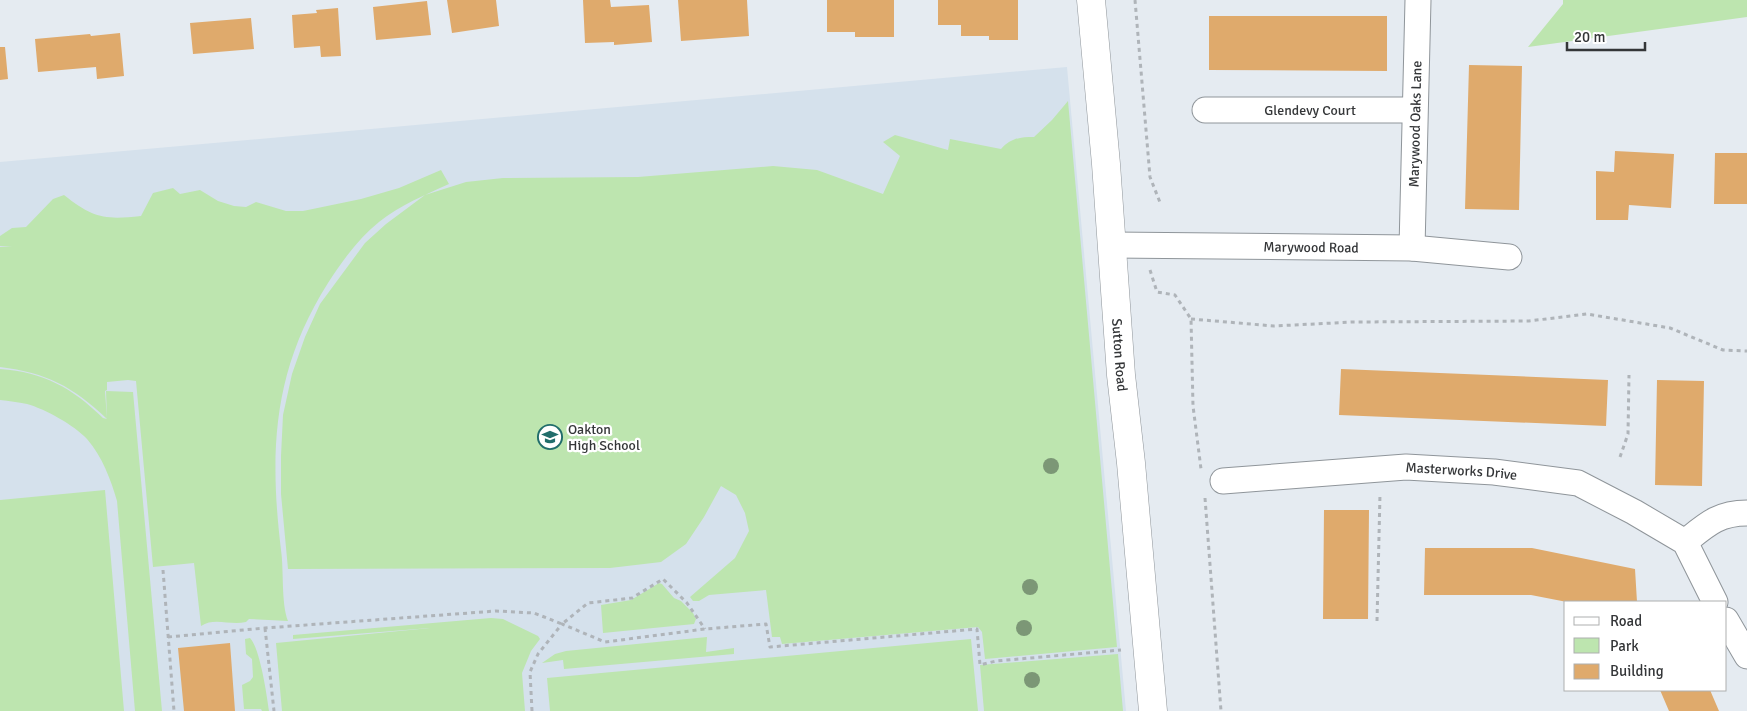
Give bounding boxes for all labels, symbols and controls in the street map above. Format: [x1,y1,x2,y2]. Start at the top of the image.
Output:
scale bar [1567,20,1644,52]
text: 20 m [1574,28,1605,46]
street label: Marywood Oaks Lane [1405,60,1426,188]
street label: Glendevy Court [1264,102,1356,119]
street label: Marywood Road [1263,239,1359,256]
street label: Sutton Road [1108,318,1131,392]
place label: Oakton High School [568,421,640,454]
school or university icon: Oakton High School [537,424,563,450]
street label: Masterworks Drive [1405,459,1518,484]
legend [1564,601,1727,691]
text: Road [1610,612,1642,630]
text: Park [1610,637,1639,655]
text: Building [1610,662,1664,680]

